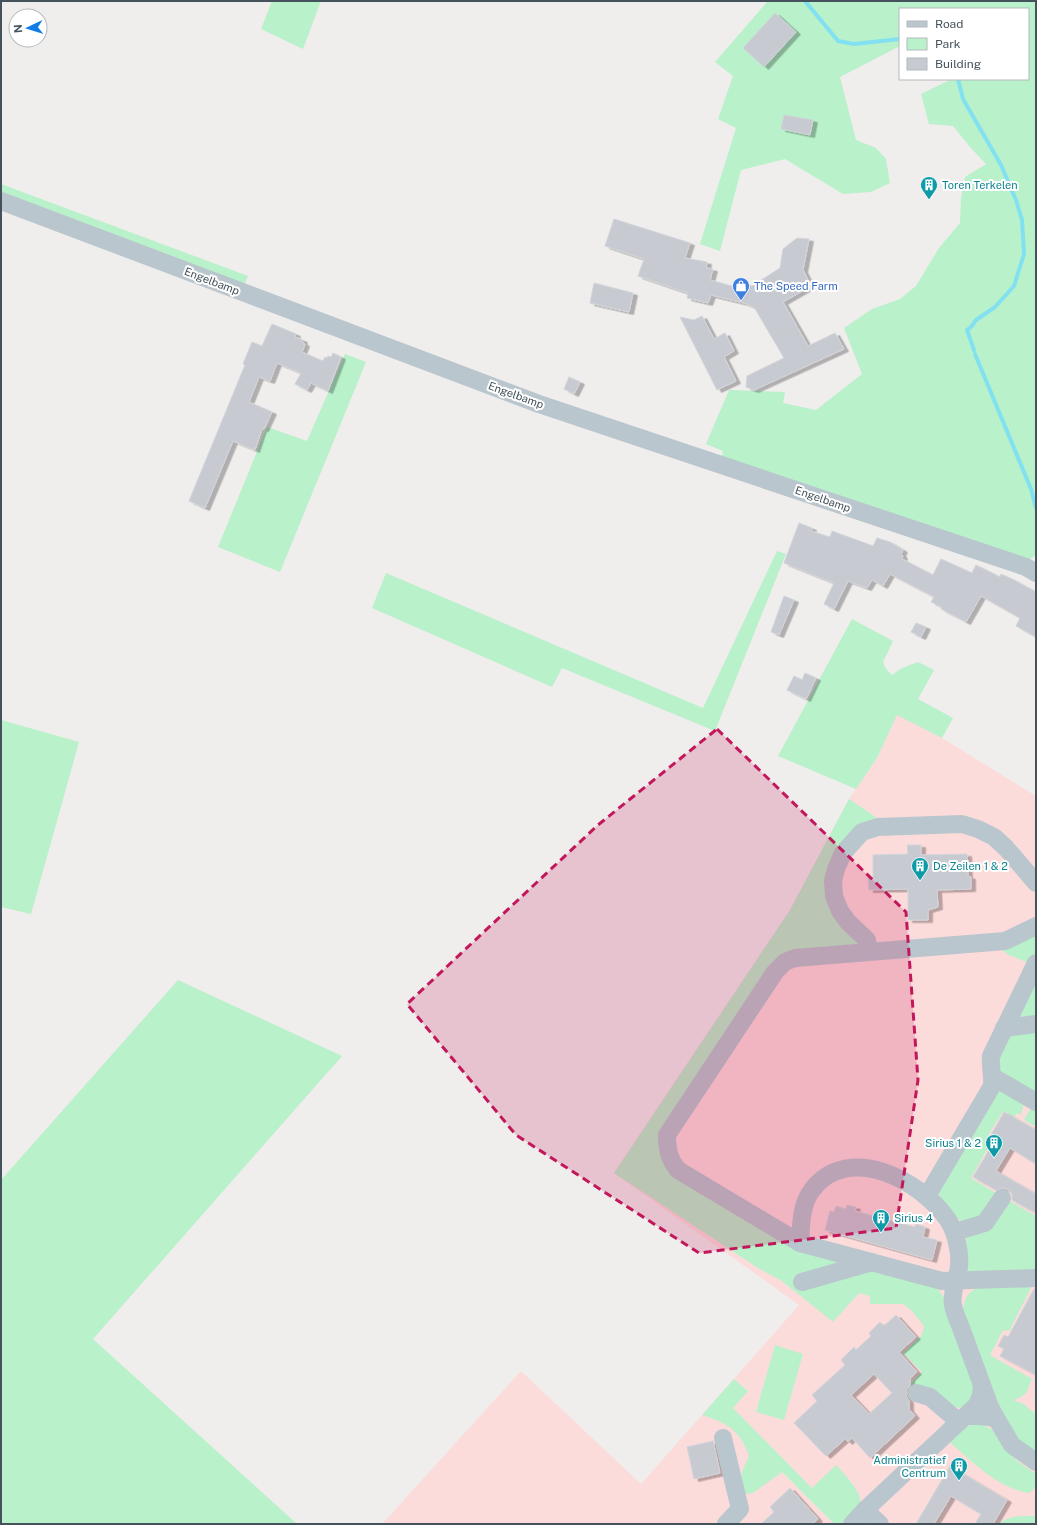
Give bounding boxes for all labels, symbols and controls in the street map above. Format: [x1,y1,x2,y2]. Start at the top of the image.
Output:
north arrow [8,8,48,48]
legend [899,8,1029,80]
text: Road [935,17,963,31]
text: N [12,24,24,33]
text: Park [935,37,961,51]
text: Building [935,57,981,71]
building icon: Toren Terkelen [919,175,939,200]
place label: Toren Terkelen [942,179,1018,191]
street label: Engelbamp [183,265,242,297]
shop icon: The Speed Farm [731,276,751,301]
place label: The Speed Farm [754,280,838,292]
street label: Engelbamp [487,379,546,411]
street label: Engelbamp [794,484,853,514]
building icon: De Zeilen 1 & 2 [910,856,930,881]
place label: De Zeilen 1 & 2 [933,860,1008,872]
building icon: Sirius 1 & 2 [984,1133,1004,1158]
place label: Sirius 1 & 2 [925,1137,981,1149]
building icon: Sirius 4 [871,1208,891,1233]
place label: Sirius 4 [894,1212,933,1224]
place label: Administratief Centrum [873,1454,947,1479]
building icon: Administratief Centrum [949,1456,969,1481]

